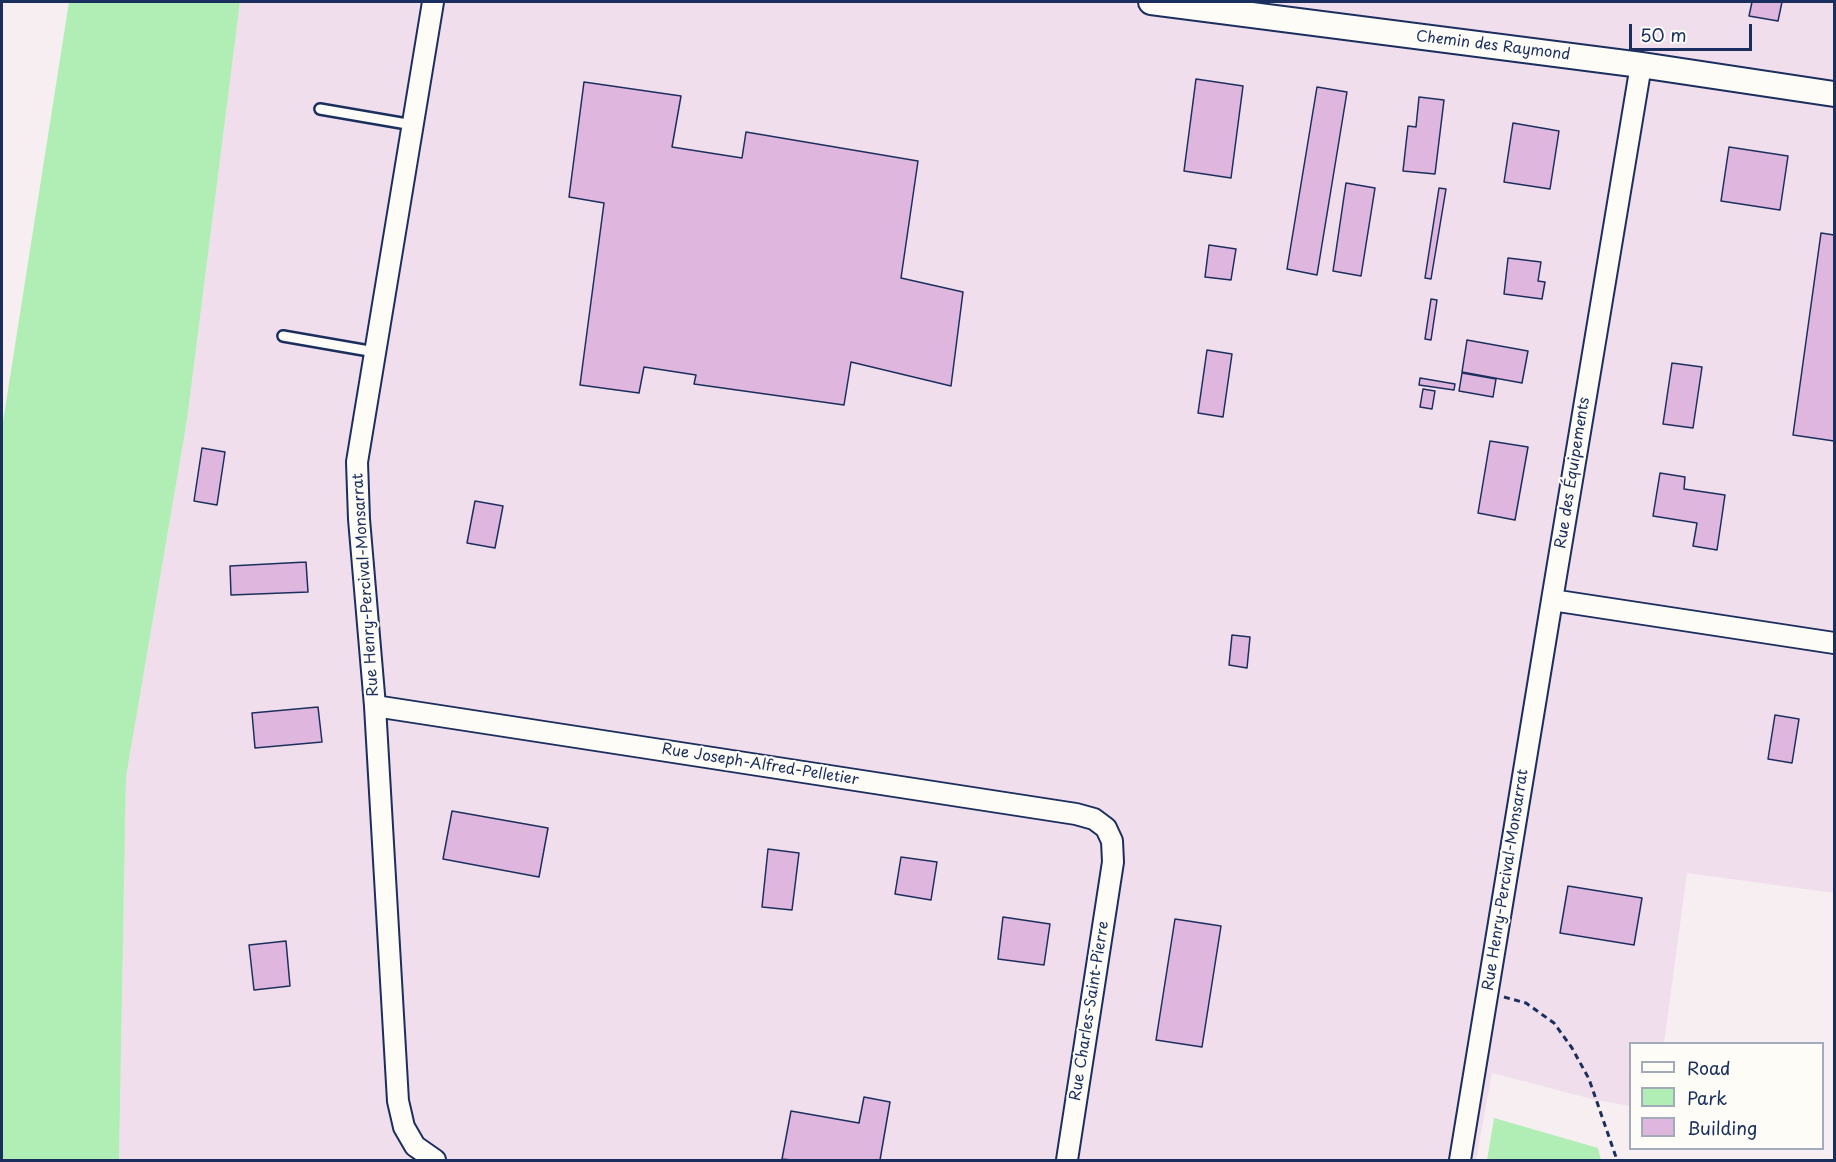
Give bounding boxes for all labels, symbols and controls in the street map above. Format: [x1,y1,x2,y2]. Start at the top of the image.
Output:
scale bar [1632,12,1755,50]
text: 50 m [1640,21,1687,48]
street label: Chemin des Raymond [1415,28,1571,64]
street label: Rue des Équipements [1552,396,1594,550]
street label: Rue Henry-Percival-Monsarrat [349,473,383,697]
street label: Rue Joseph-Alfred-Pelletier [660,741,860,789]
street label: Rue Henry-Percival-Monsarrat [1480,768,1532,992]
street label: Rue Charles-Saint-Pierre [1067,920,1113,1102]
legend [1629,1042,1824,1150]
text: Road [1687,1054,1731,1081]
text: Park [1687,1084,1727,1111]
text: Building [1687,1114,1757,1141]

